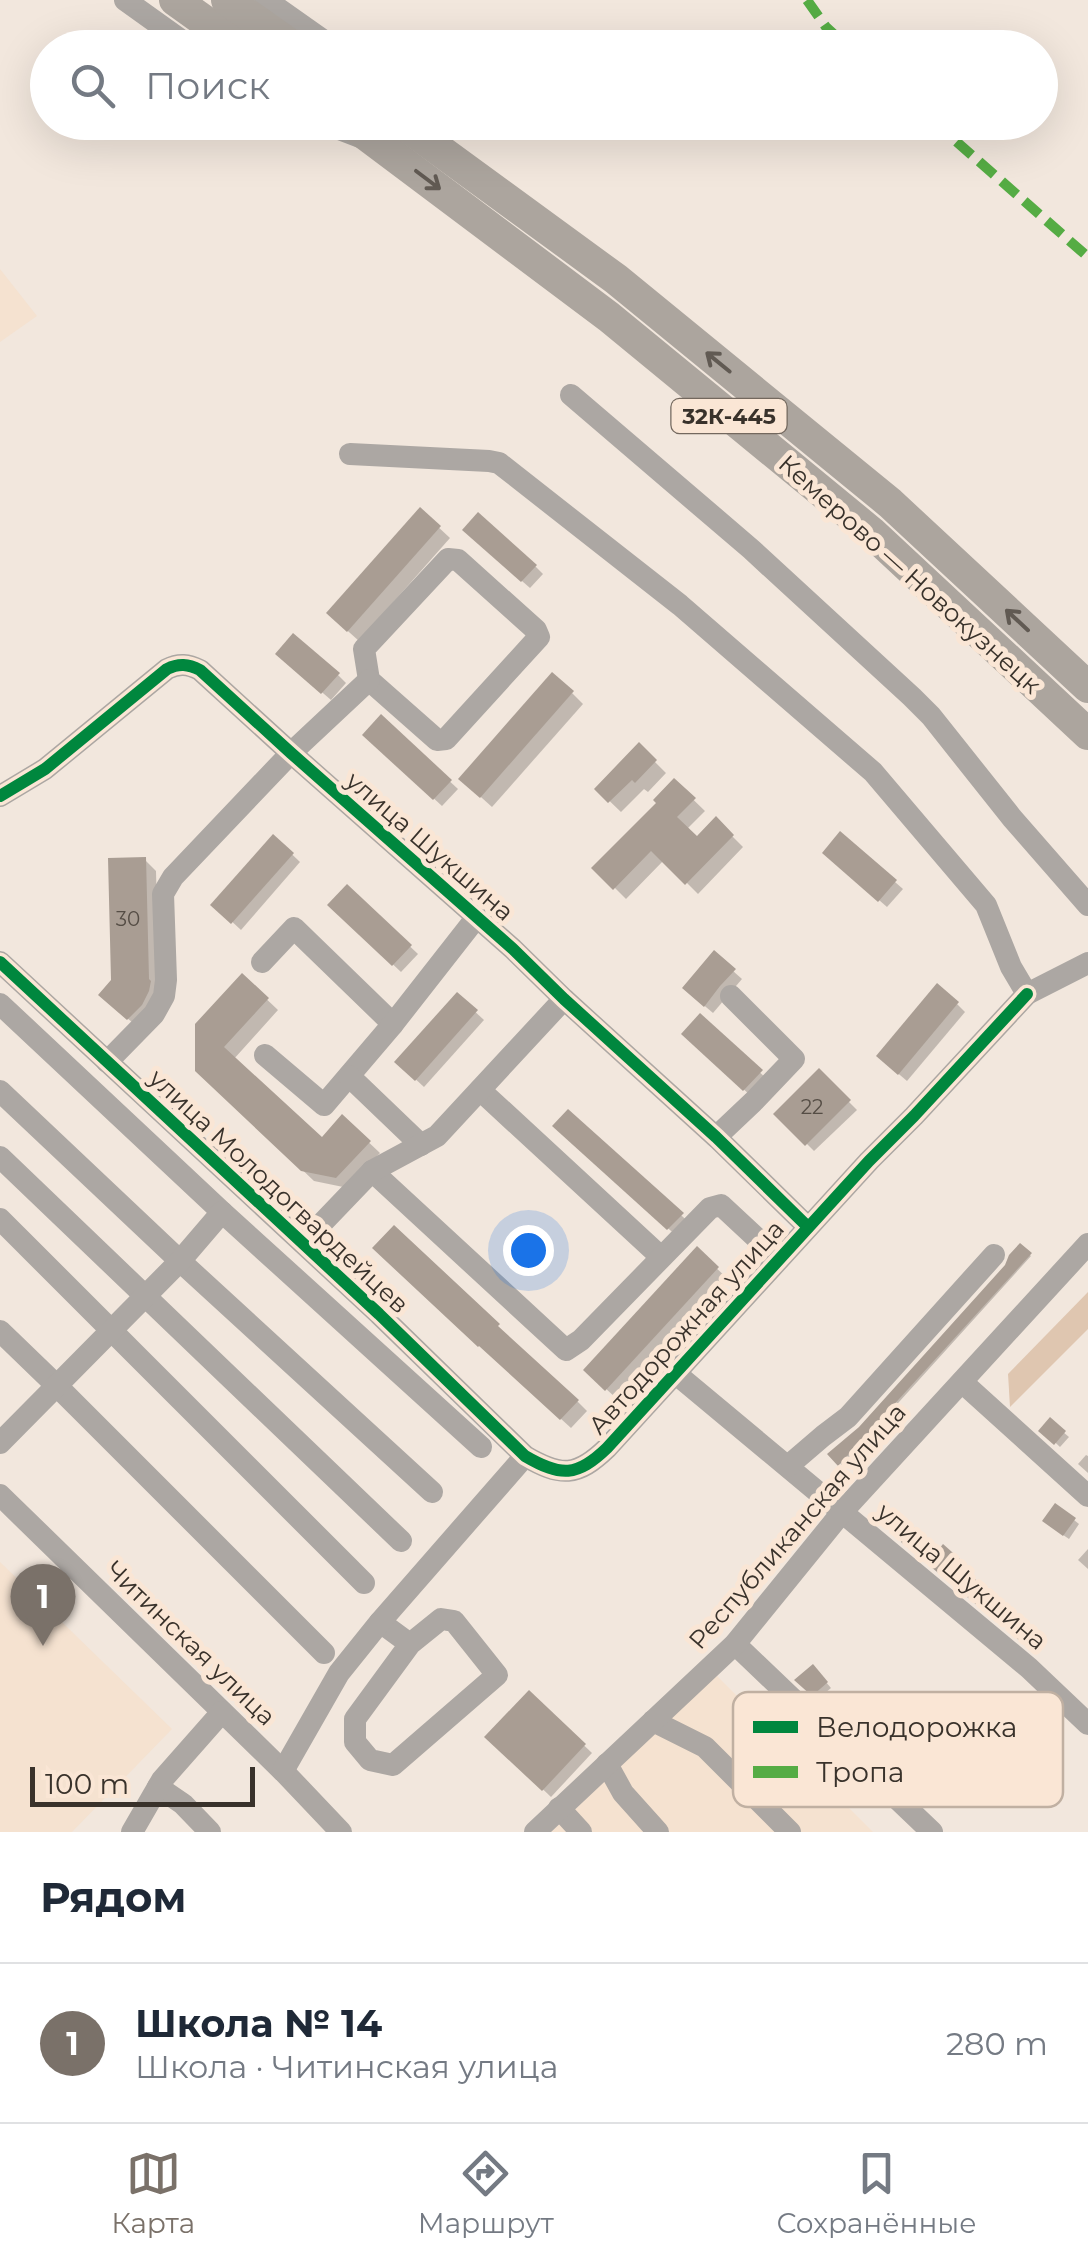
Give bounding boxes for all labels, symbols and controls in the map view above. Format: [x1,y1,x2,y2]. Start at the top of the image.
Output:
search box [30,30,1058,140]
icon: search [65,58,120,113]
text: Поиск [145,62,270,109]
one-way arrow [414,170,441,191]
one-way arrow [705,351,731,373]
road number: 32К-445 [672,399,786,433]
street label: Кемерово — Новокузнецк [773,448,1048,700]
one-way arrow [1005,608,1029,632]
street label: улица Шукшина [339,764,520,927]
house number: 30 [116,907,140,931]
street label: улица Молодогвардейцев [142,1062,415,1319]
house number: 22 [801,1095,823,1119]
street label: Автодорожная улица [582,1214,790,1440]
your location [503,1225,554,1276]
street label: Республиканская улица [682,1397,912,1655]
street label: улица Шукшина [870,1496,1053,1656]
street label: Читинская улица [100,1555,282,1731]
pin: 1 [10,1564,76,1646]
legend [733,1692,1063,1807]
text: Велодорожка [816,1710,1017,1744]
text: Тропа [816,1755,904,1789]
scale bar [30,1762,255,1806]
text: 100 m [45,1767,129,1801]
text: Рядом [40,1871,187,1923]
text: Школа № 14 [135,2000,382,2047]
text: 1 [66,2024,79,2063]
text: 280 m [946,2024,1048,2063]
text: Школа · Читинская улица [135,2047,558,2086]
tab: Карта [111,2146,195,2240]
tab: Маршрут [418,2146,554,2240]
tab: Сохранённые [776,2146,977,2240]

